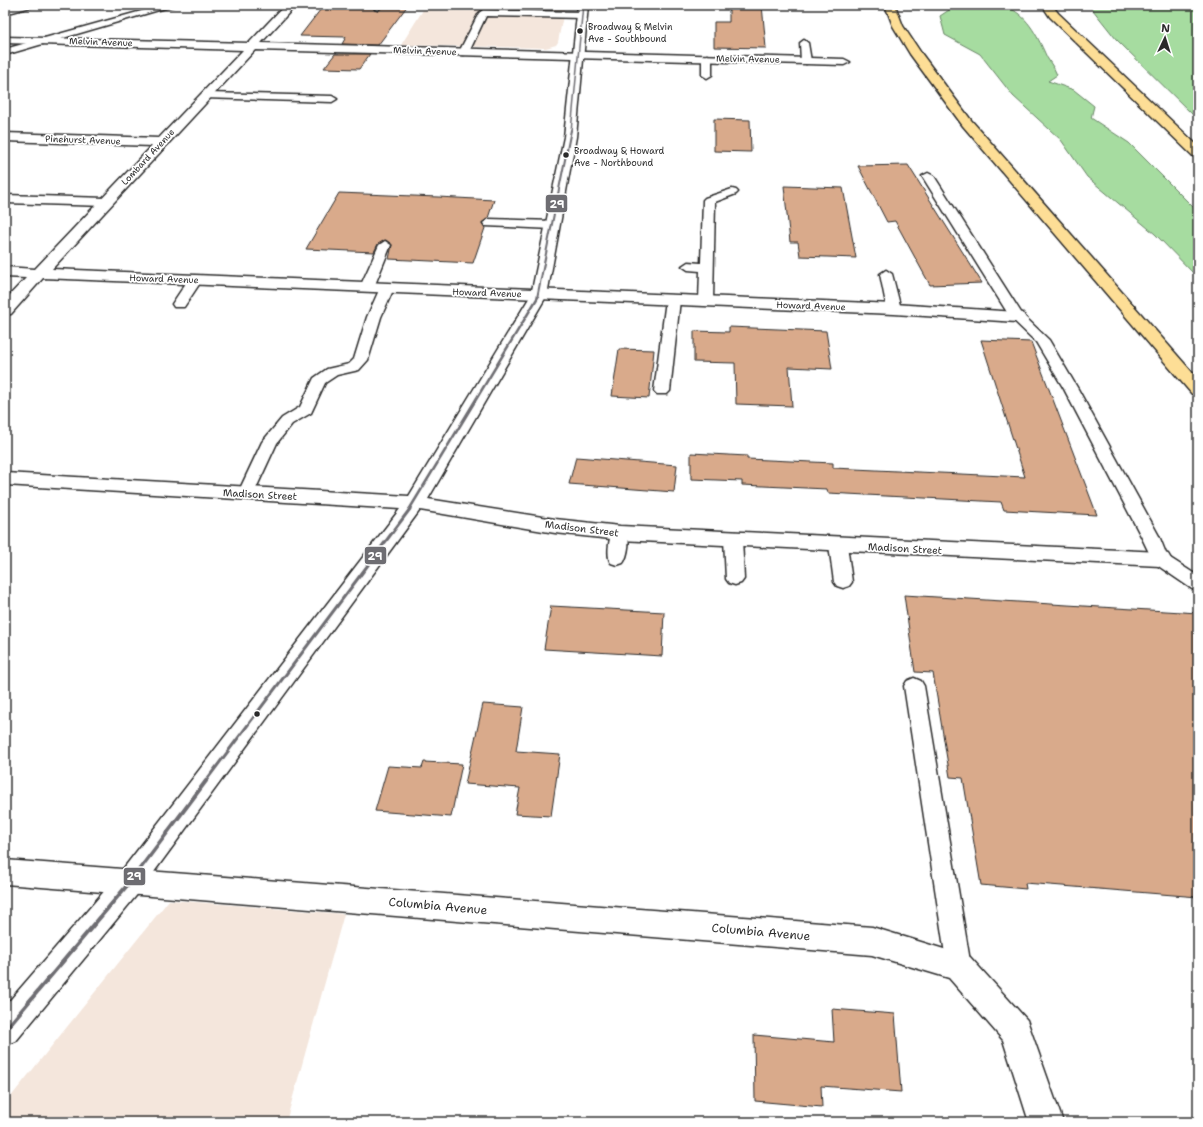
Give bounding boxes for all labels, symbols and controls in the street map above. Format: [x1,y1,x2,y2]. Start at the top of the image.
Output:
north arrow [1145,18,1185,58]
place label: Broadway & Melvin Ave - Southbound [588,21,673,45]
text: N [1161,21,1171,36]
marker: Broadway & Melvin Ave - Southbound [575,26,585,36]
street label: Melvin Avenue [69,35,133,49]
street label: Melvin Avenue [393,44,457,58]
street label: Melvin Avenue [716,52,780,66]
street label: Lombard Avenue [119,126,177,188]
street label: Pinehurst Avenue [45,133,121,147]
place label: Broadway & Howard Ave - Northbound [574,145,665,169]
marker: Broadway & Howard Ave - Northbound [561,150,571,160]
line badge: 29 [545,194,568,213]
text: 29 [550,197,565,212]
street label: Howard Avenue [129,272,199,286]
street label: Howard Avenue [452,286,522,300]
street label: Howard Avenue [776,299,846,313]
street label: Madison Street [222,486,297,503]
street label: Madison Street [544,518,620,539]
street label: Madison Street [867,540,942,557]
line badge: 29 [364,546,387,565]
text: 29 [368,549,383,564]
unlabelled marker [252,709,262,719]
line badge: 29 [123,867,146,886]
text: 29 [127,869,142,884]
street label: Columbia Avenue [388,894,488,918]
street label: Columbia Avenue [711,920,811,944]

